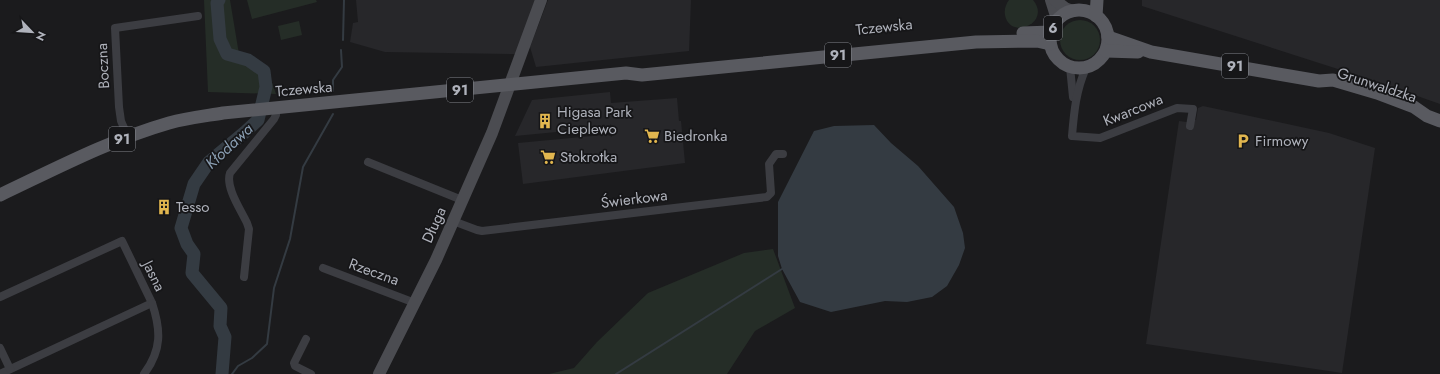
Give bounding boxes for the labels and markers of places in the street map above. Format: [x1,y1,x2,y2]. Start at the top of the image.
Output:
place label: Higasa Park Cieplewo [557,101,632,140]
building icon: Higasa Park Cieplewo [536,112,554,130]
place label: Biedronka [664,125,727,147]
supermarket icon: Biedronka [643,127,661,145]
place label: Firmowy [1255,130,1309,152]
parking icon: Firmowy [1234,132,1252,150]
place label: Stokrotka [560,146,617,168]
supermarket icon: Stokrotka [539,148,557,166]
place label: Tesso [176,196,209,218]
building icon: Tesso [155,198,173,216]

